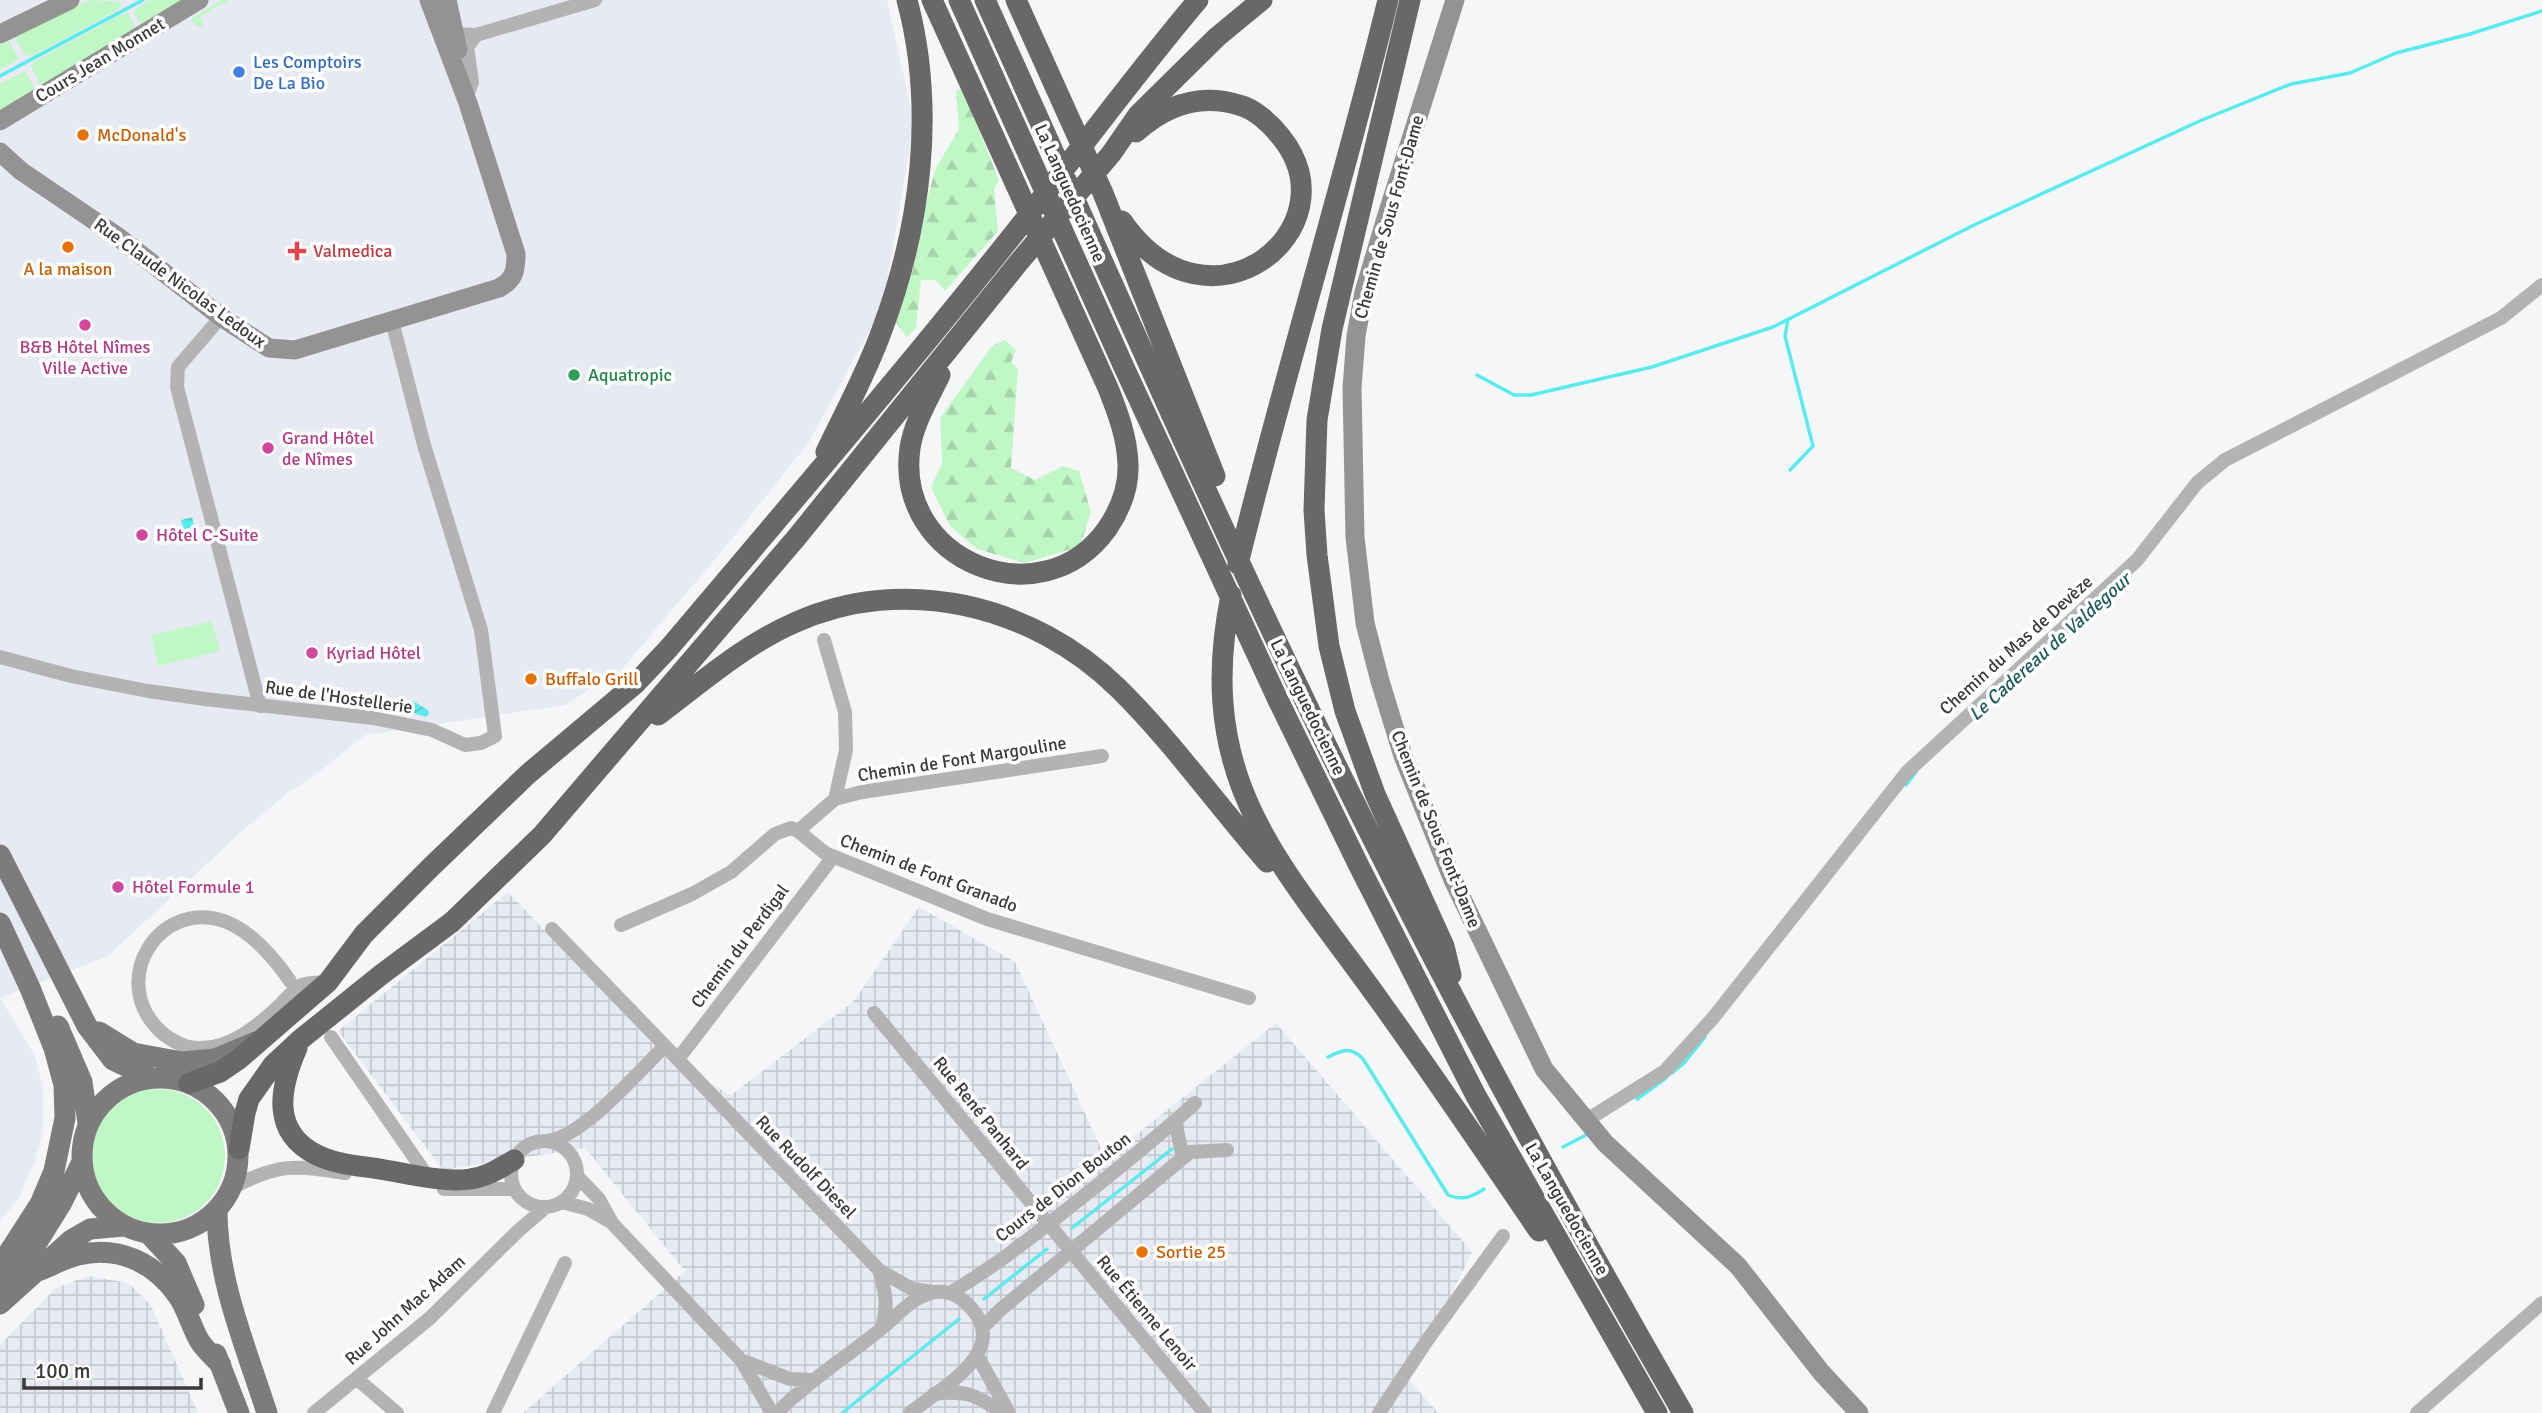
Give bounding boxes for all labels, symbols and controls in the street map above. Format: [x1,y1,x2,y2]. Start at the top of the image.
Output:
street label: Cours Jean Monnet [31,13,169,107]
place label: Les Comptoirs De La Bio [253,51,362,94]
marker: Les Comptoirs De La Bio [231,64,247,80]
street label: Chemin de Sous Font-Dame [1349,113,1429,321]
street label: La Languedocienne [1030,121,1110,265]
place label: McDonald's [97,124,186,146]
marker: McDonald's [75,127,91,143]
street label: Rue Claude Nicolas Ledoux [90,213,271,353]
marker: A la maison [60,239,76,255]
place label: Valmedica [313,240,392,262]
marker: Valmedica [287,241,307,261]
place label: A la maison [24,258,112,280]
marker: B&B Hôtel Nîmes Ville Active [77,317,93,333]
place label: B&B Hôtel Nîmes Ville Active [19,336,151,379]
place label: Aquatropic [588,364,672,386]
marker: Aquatropic [566,367,582,383]
place label: Grand Hôtel de Nîmes [282,427,374,470]
marker: Grand Hôtel de Nîmes [260,440,276,456]
place label: Hôtel C-Suite [156,524,259,546]
marker: Hôtel C-Suite [134,527,150,543]
water label: Le Cadereau de Valdegour [1964,566,2138,726]
street label: Chemin du Mas de Devèze [1935,571,2097,719]
street label: La Languedocienne [1265,635,1351,779]
place label: Kyriad Hôtel [326,642,421,664]
marker: Kyriad Hôtel [304,645,320,661]
place label: Buffalo Grill [545,668,639,690]
marker: Buffalo Grill [523,671,539,687]
street label: Rue de l'Hostellerie [264,676,414,718]
street label: Chemin de Sous Font-Dame [1386,727,1486,931]
street label: Chemin de Font Margouline [856,732,1068,786]
street label: Chemin de Font Granado [837,829,1021,917]
place label: Hôtel Formule 1 [132,876,255,898]
marker: Hôtel Formule 1 [110,879,126,895]
street label: Chemin du Perdigal [686,880,794,1012]
street label: Rue René Panhard [929,1052,1033,1174]
street label: Rue Rudolf Diesel [751,1111,861,1223]
street label: Cours de Dion Bouton [991,1127,1135,1247]
street label: La Languedocienne [1520,1139,1614,1279]
place label: Sortie 25 [1156,1241,1226,1263]
marker: Sortie 25 [1134,1244,1150,1260]
street label: Rue John Mac Adam [340,1250,470,1370]
street label: Rue Étienne Lenoir [1092,1250,1202,1376]
scale bar [24,1346,201,1390]
text: 100 m [35,1358,90,1384]

